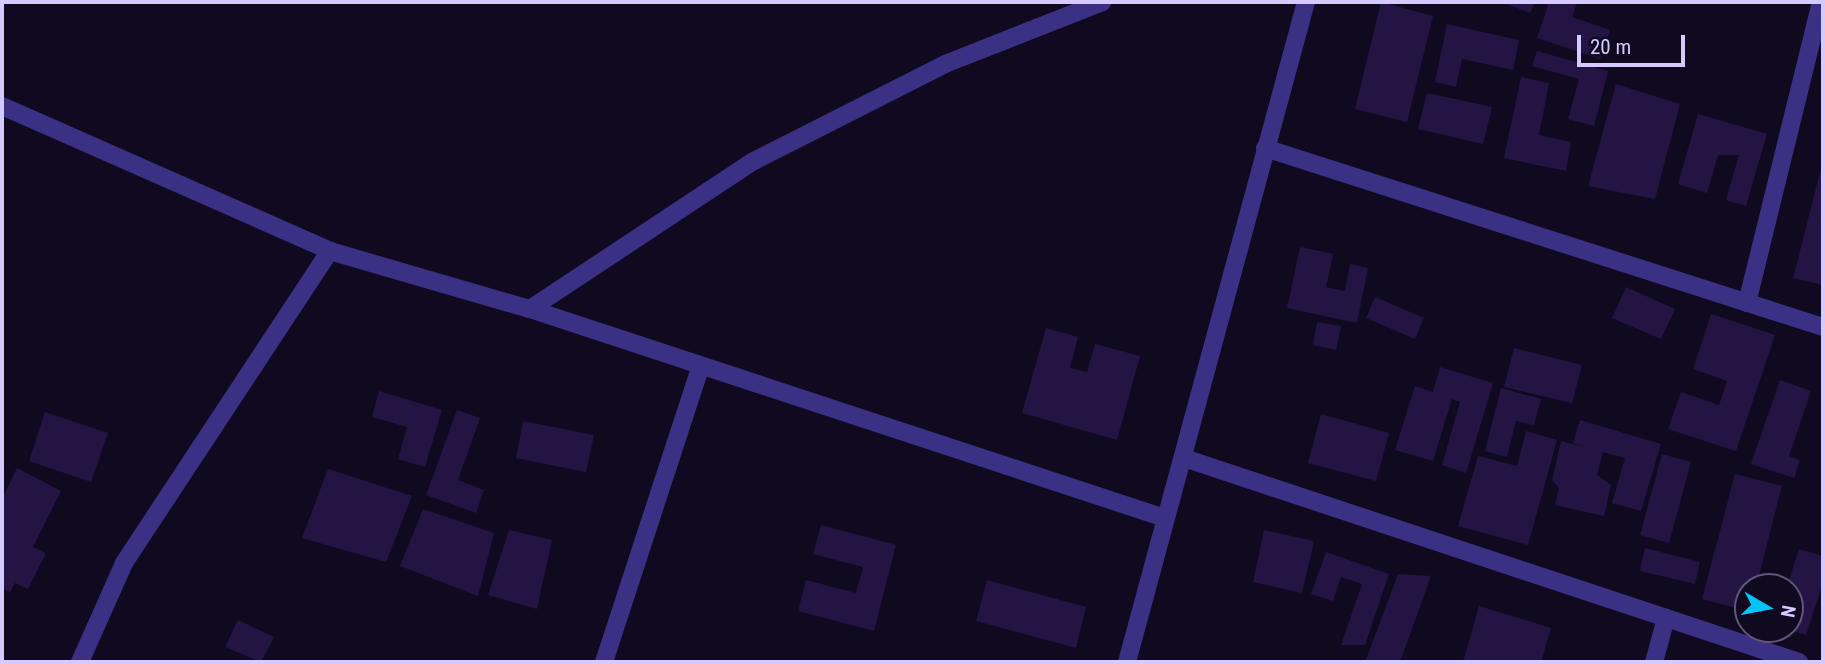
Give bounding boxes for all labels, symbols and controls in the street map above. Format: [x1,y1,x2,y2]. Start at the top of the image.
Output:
scale bar [1580,21,1688,65]
text: 20 m [1590,35,1631,59]
north arrow [1734,573,1804,643]
text: N [1776,604,1801,619]

